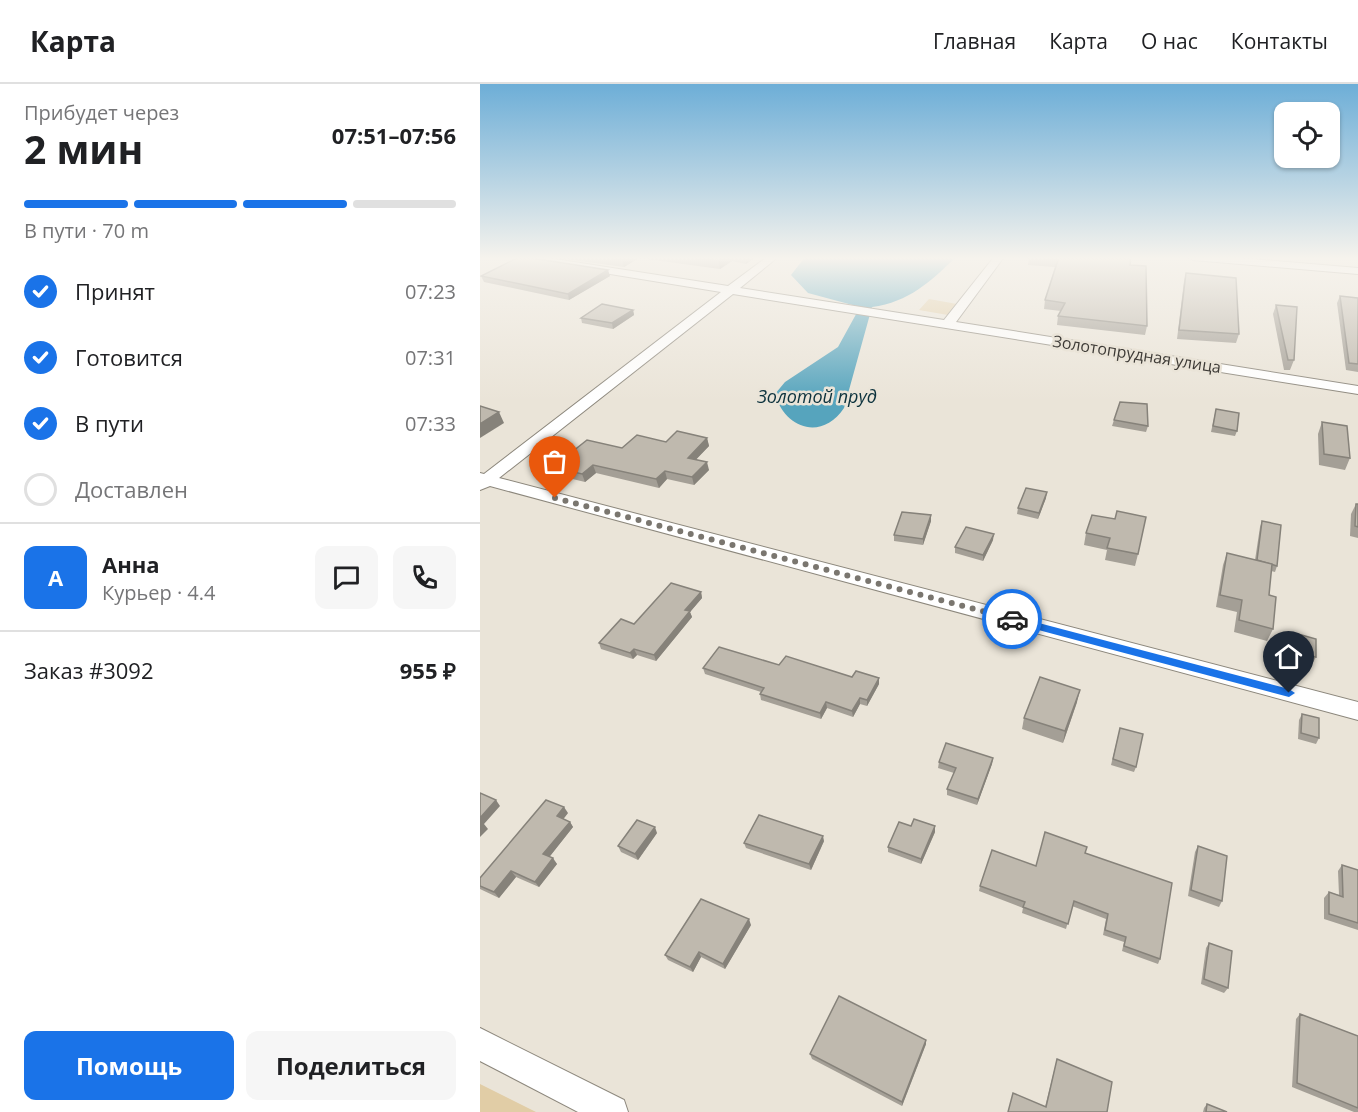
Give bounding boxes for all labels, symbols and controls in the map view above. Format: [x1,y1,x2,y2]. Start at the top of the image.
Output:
text: Карта [30,22,116,60]
text: Главная [933,27,1016,55]
text: Карта [1049,27,1108,55]
text: О нас [1141,27,1198,55]
text: Контакты [1231,27,1328,55]
text: Прибудет через [24,99,179,126]
map controls [1274,102,1340,168]
button: locate [1274,102,1340,168]
text: 07:51–07:56 [332,120,456,150]
text: 2 мин [24,122,143,175]
text: В пути · 70 m [24,217,149,244]
icon: check [24,275,57,308]
text: Принят [75,276,155,306]
text: 07:23 [405,278,456,305]
street label: Золотопрудная улица [1051,330,1223,378]
icon: check [24,341,57,374]
text: Готовится [75,342,183,372]
text: 07:31 [405,344,456,371]
water label: Золотой пруд [756,384,877,408]
icon: check [24,407,57,440]
text: В пути [75,408,144,438]
text: 07:33 [405,410,456,437]
pin [529,436,580,498]
icon: bag [538,445,571,478]
text: Доставлен [75,474,188,504]
button: chat [315,546,378,609]
button: phone [393,546,456,609]
text: Анна [102,549,160,579]
text: А [48,562,63,592]
text: Курьер · 4.4 [102,579,216,606]
courier [982,589,1042,649]
icon: car [996,603,1029,636]
pin [1263,631,1314,693]
icon: home [1272,640,1305,673]
text: Заказ #3092 [24,655,154,685]
text: 955 ₽ [400,655,456,685]
button: Помощь [24,1031,234,1100]
button: Поделиться [246,1031,456,1100]

